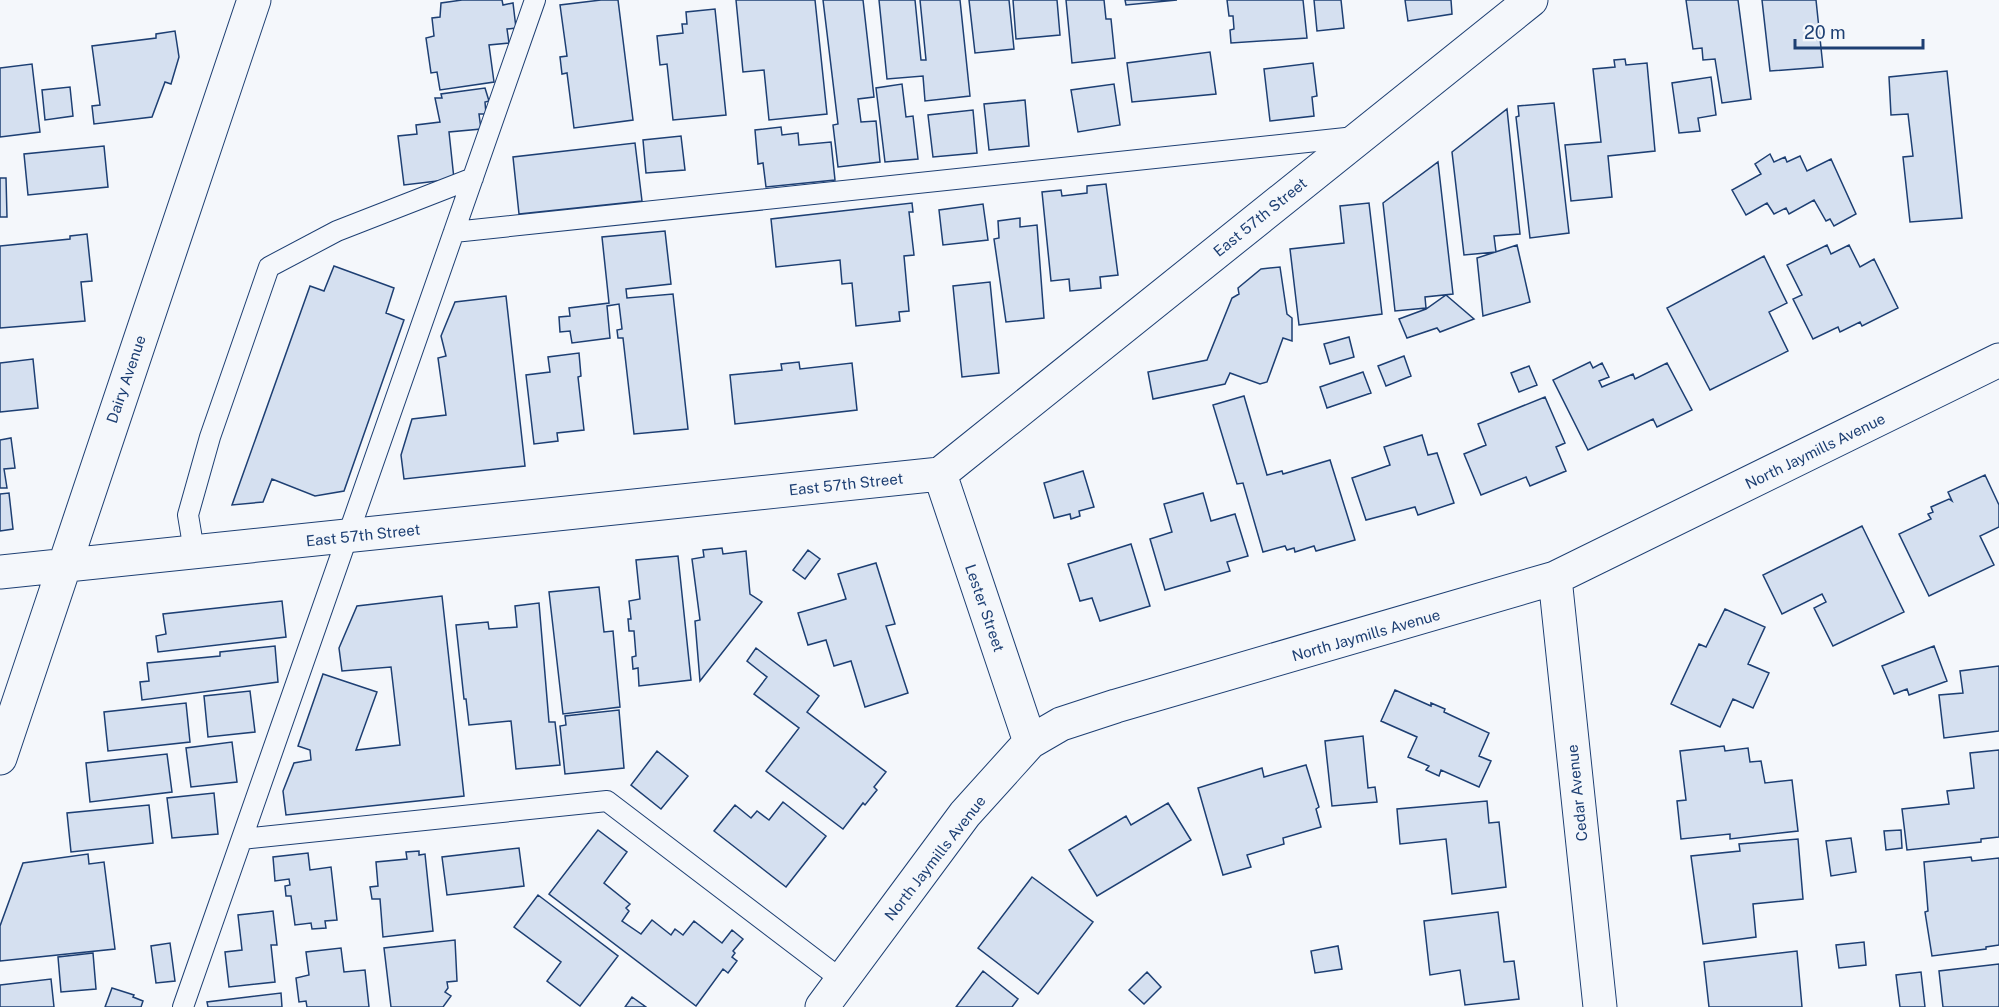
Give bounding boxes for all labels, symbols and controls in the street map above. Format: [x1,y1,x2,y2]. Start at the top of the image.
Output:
scale bar [1795,12,1922,50]
text: 20 m [1804,22,1846,43]
street label: East 57th Street [1210,174,1310,260]
street label: Dairy Avenue [103,333,149,425]
street label: North Jaymills Avenue [1742,410,1888,492]
street label: East 57th Street [788,470,904,498]
street label: East 57th Street [305,521,421,549]
street label: Lester Street [962,562,1008,654]
street label: North Jaymills Avenue [1290,606,1442,664]
street label: Cedar Avenue [1563,744,1591,842]
street label: North Jaymills Avenue [881,792,989,924]

